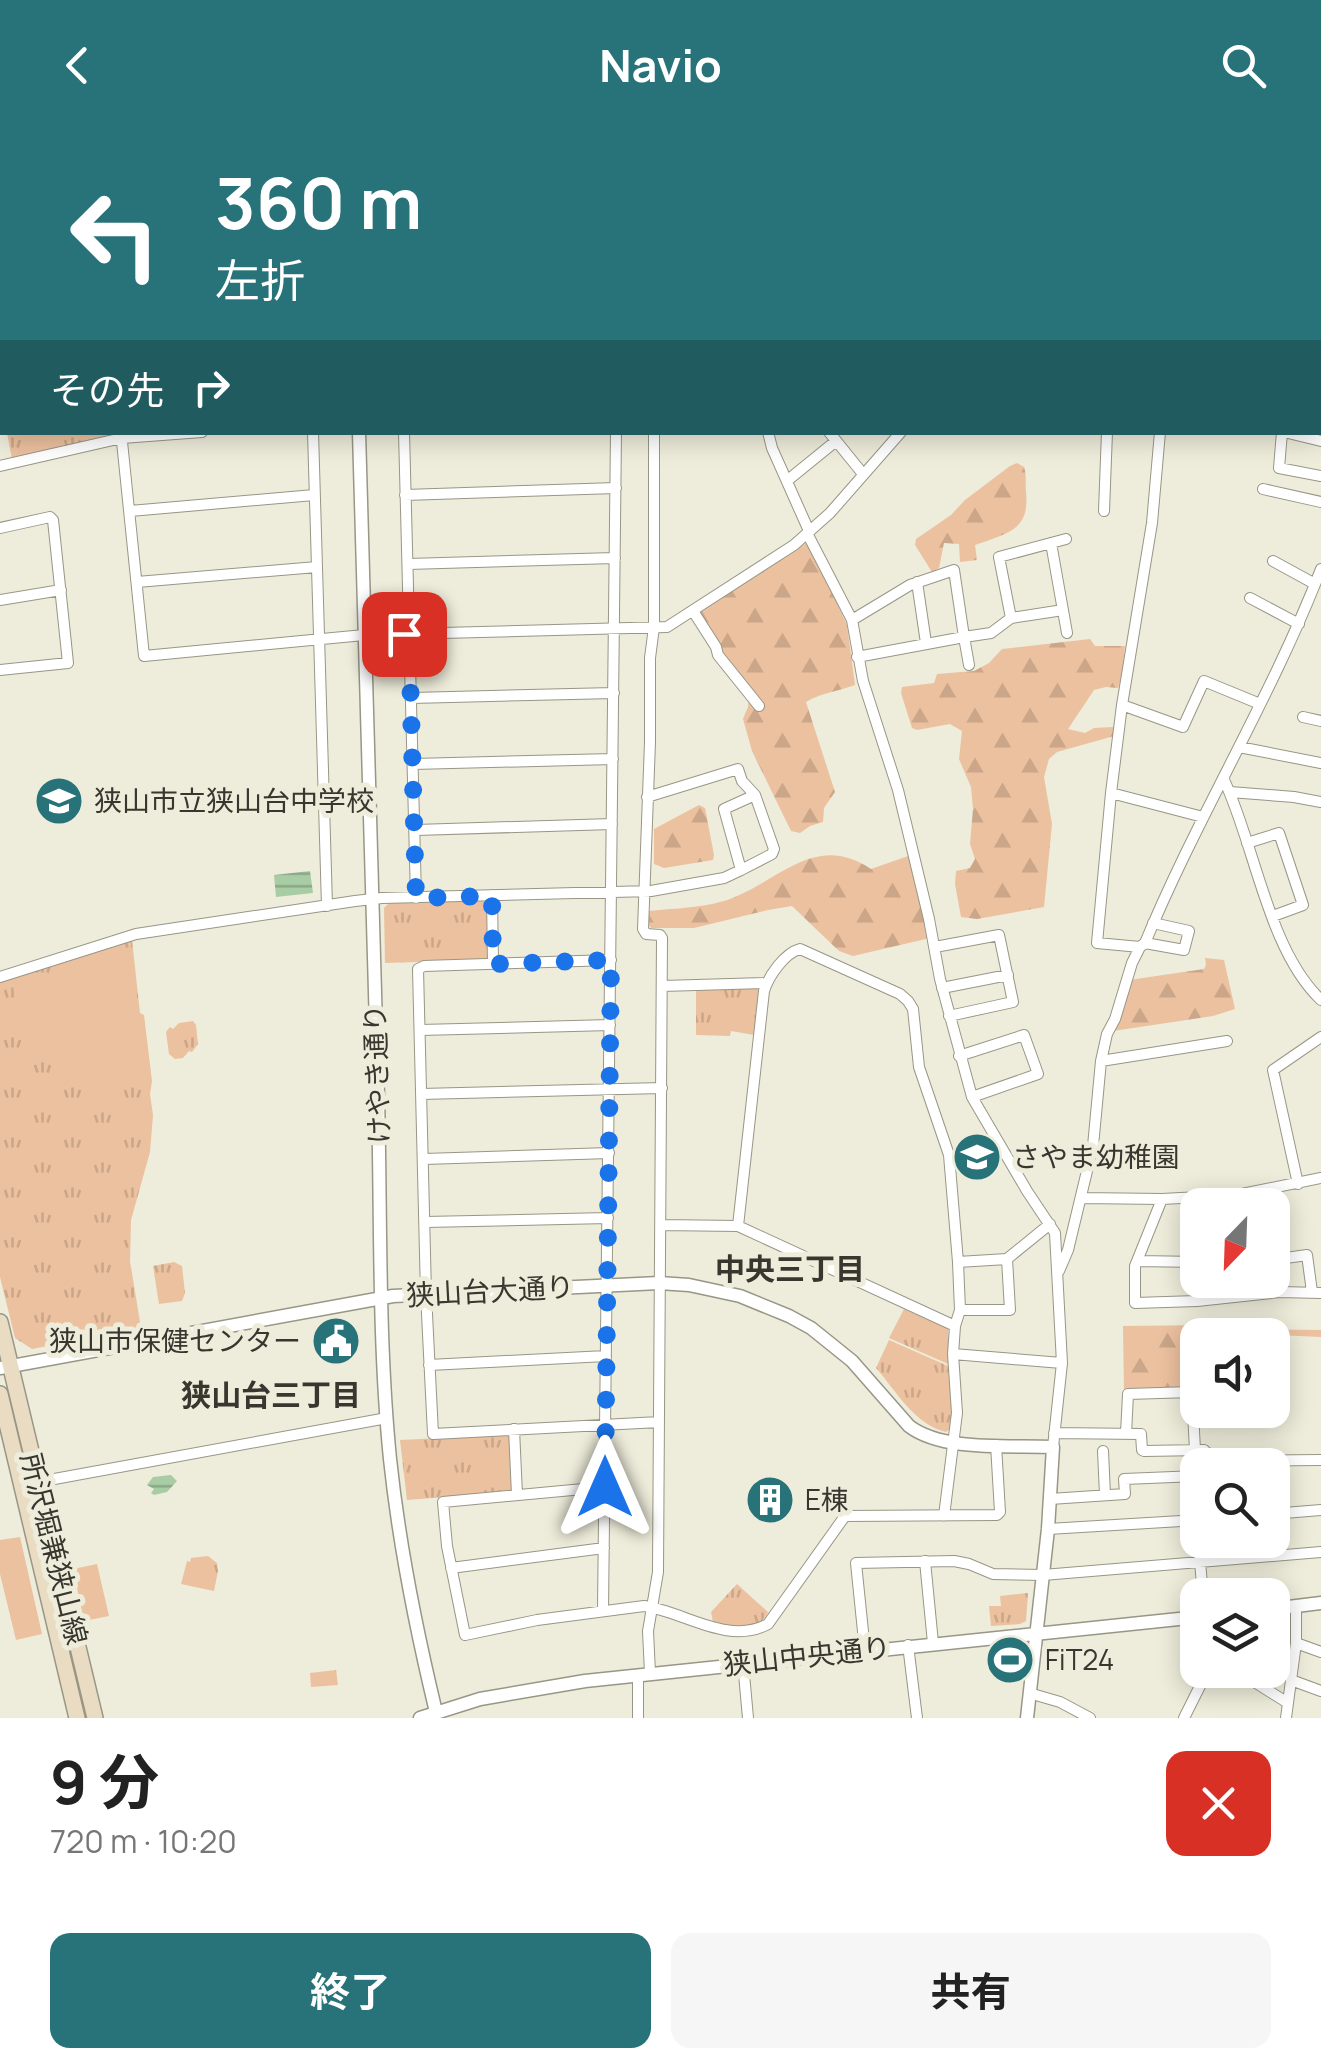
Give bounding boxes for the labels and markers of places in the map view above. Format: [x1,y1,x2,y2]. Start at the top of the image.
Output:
pin [362,592,447,677]
school or university icon: 狭山市立狭山台中学校 [33,775,85,827]
place label: 狭山市立狭山台中学校 [94,781,374,819]
school or university icon: さやま幼稚園 [951,1131,1003,1183]
place label: さやま幼稚園 [1012,1137,1180,1175]
public building icon: 狭山市保健センター [310,1315,362,1367]
place label: 狭山市保健センター [49,1321,301,1359]
building icon: E棟 [744,1474,796,1526]
place label: E棟 [805,1480,849,1518]
sports icon: FiT24 [984,1634,1036,1686]
place label: FiT24 [1045,1640,1114,1678]

